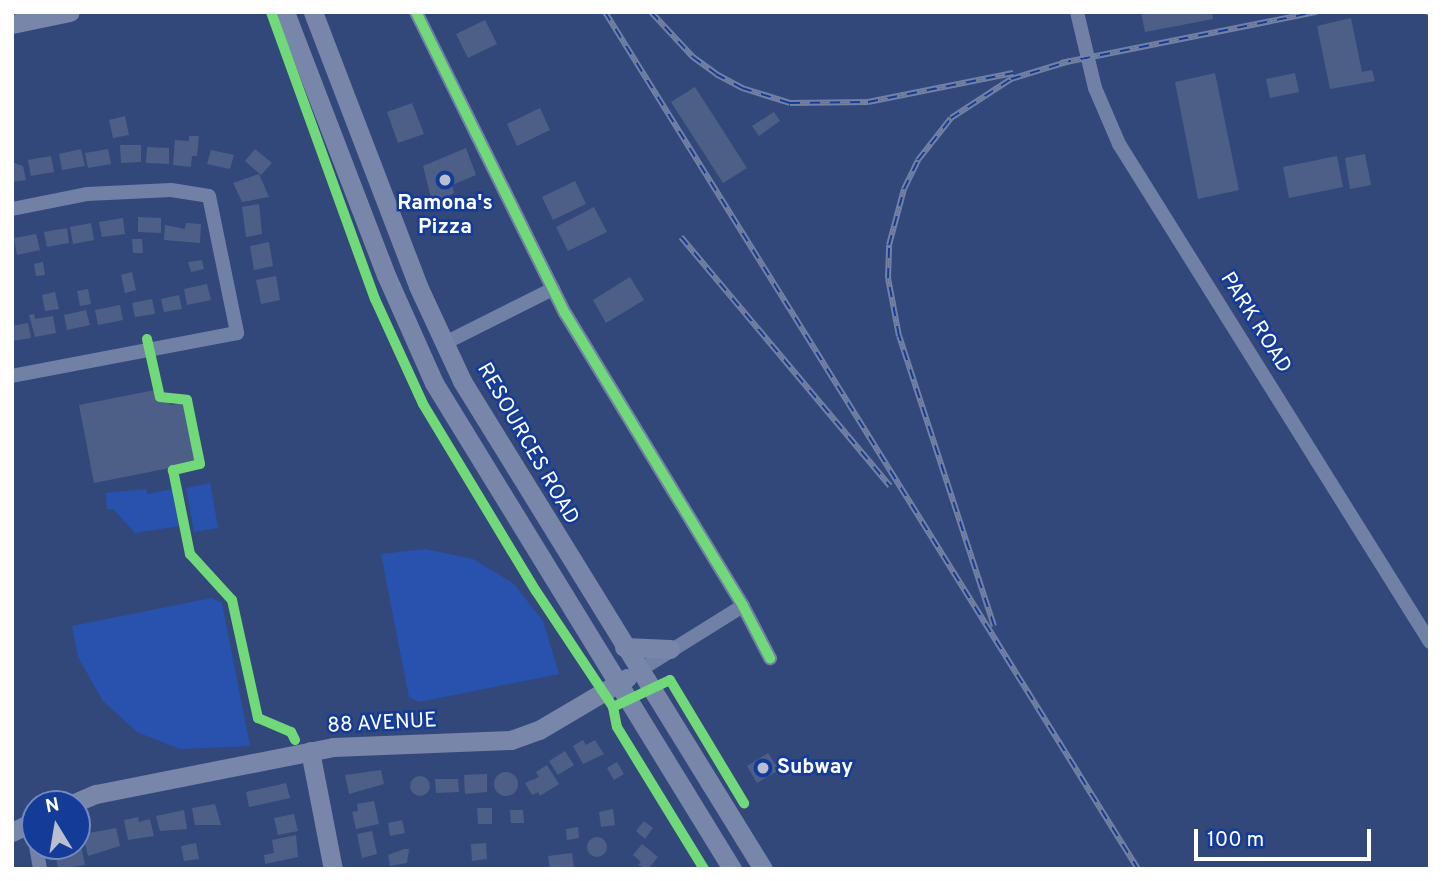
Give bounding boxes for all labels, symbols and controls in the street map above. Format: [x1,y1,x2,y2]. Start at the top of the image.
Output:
marker: Ramona's Pizza [437,172,453,188]
place label: Ramona's Pizza [397,191,493,241]
street label: PARK ROAD [1214,268,1296,378]
street label: RESOURCES ROAD [471,359,583,529]
street label: 88 AVENUE [326,709,438,739]
place label: Subway [777,755,853,781]
marker: Subway [755,760,771,776]
north arrow [21,790,91,860]
text: N [43,793,61,819]
scale bar [1197,814,1374,858]
text: 100 m [1207,827,1264,854]

